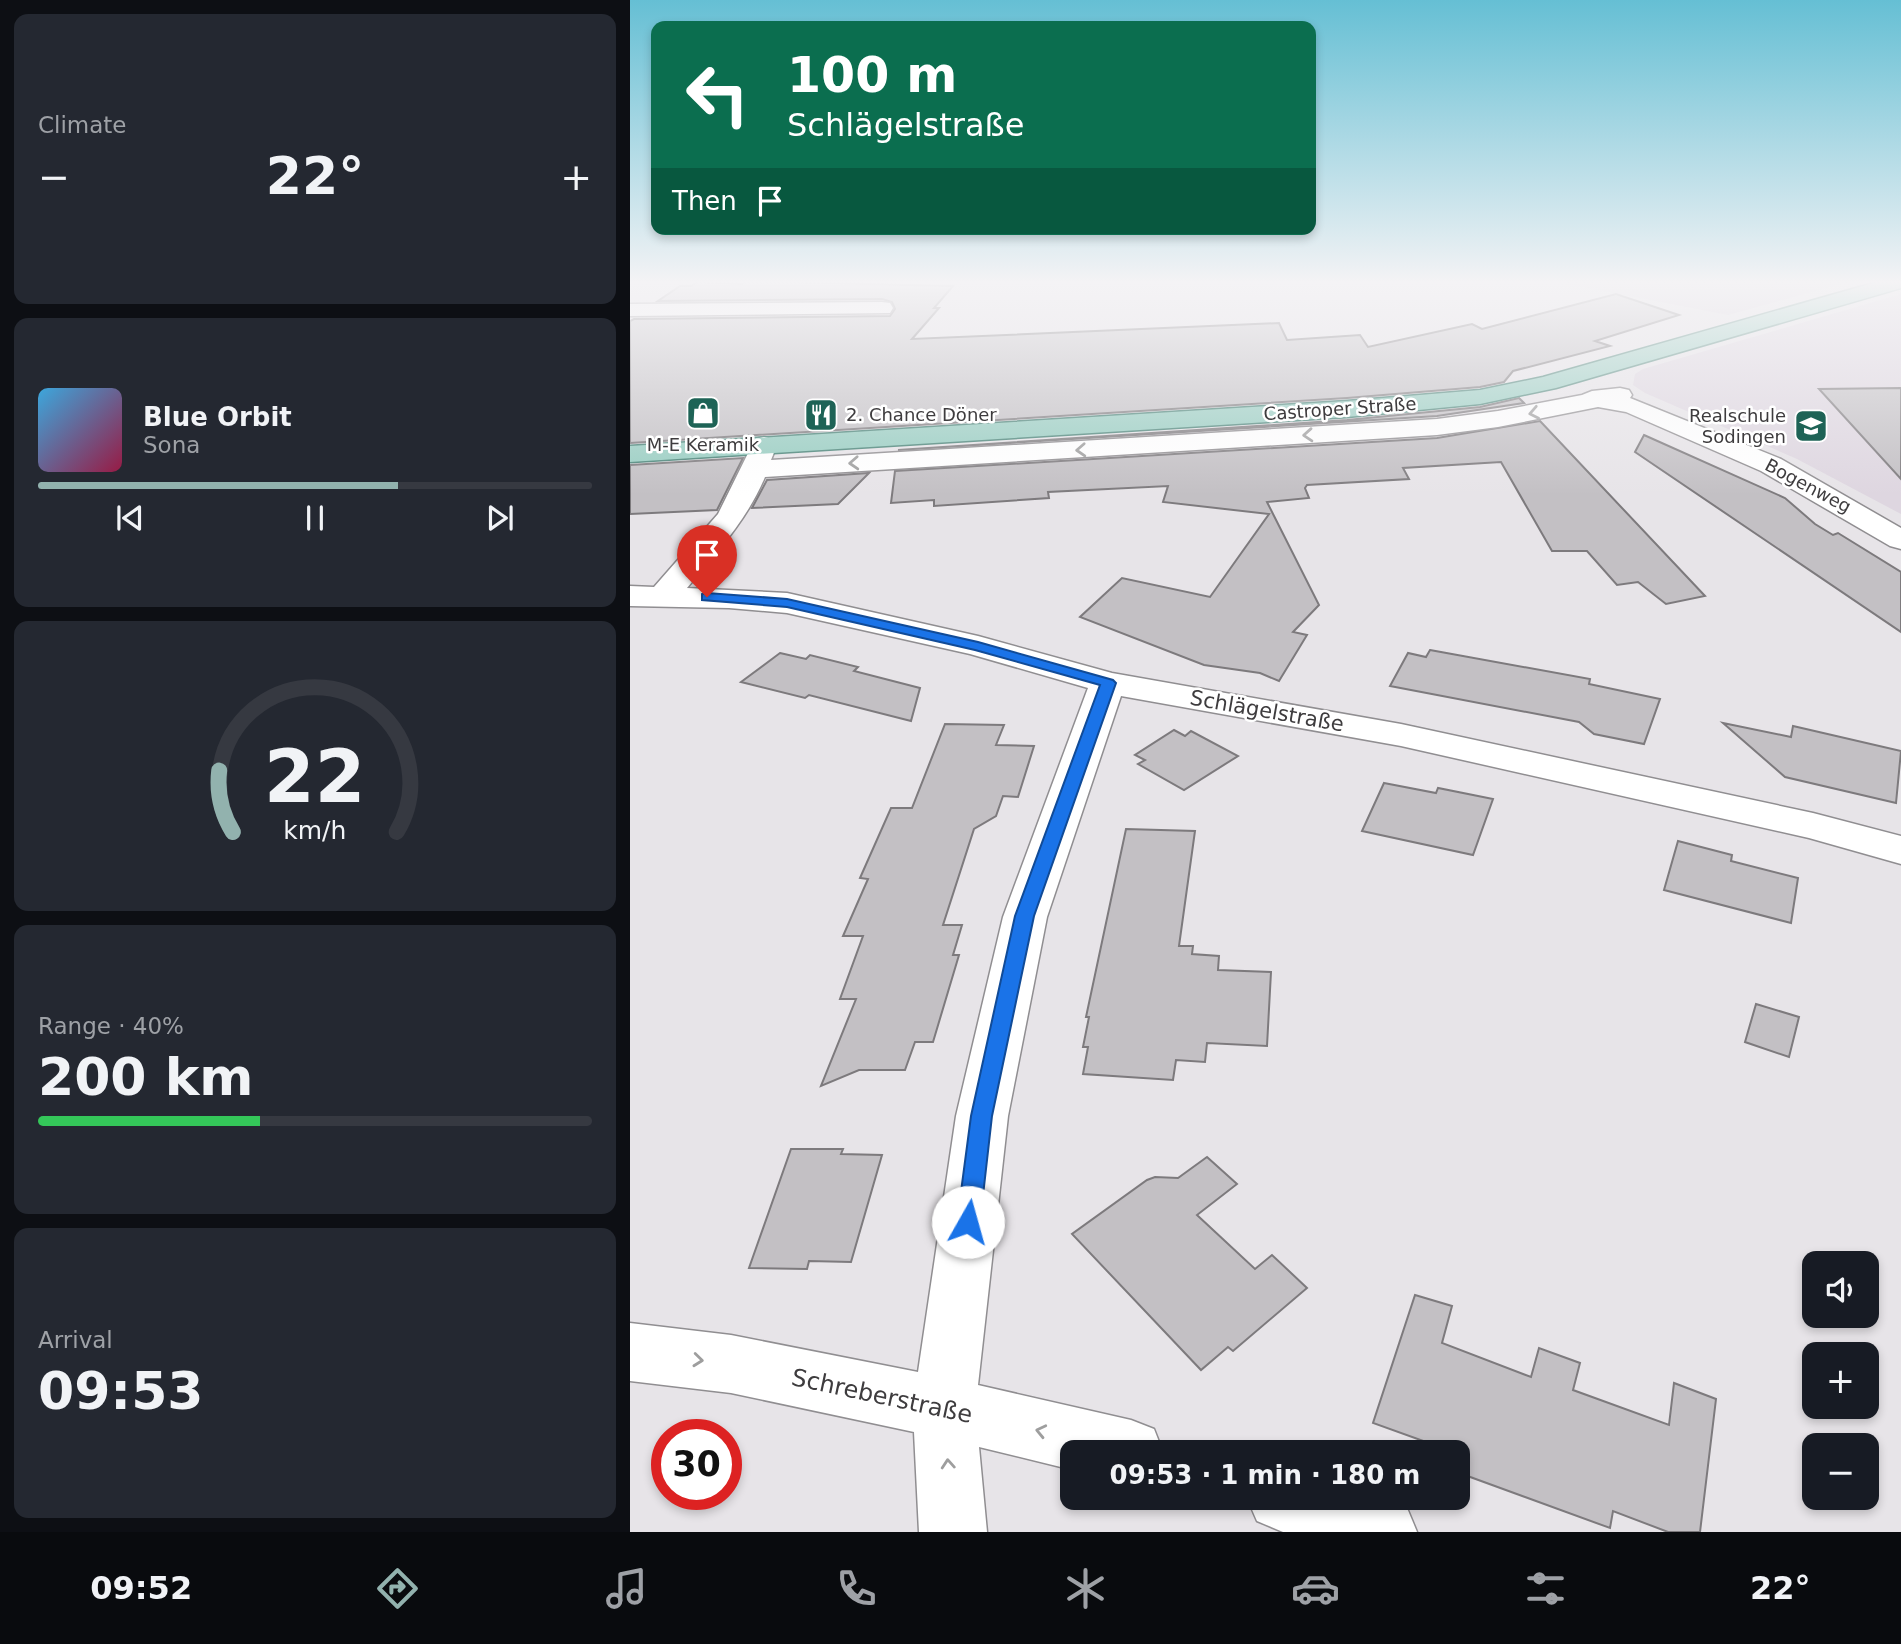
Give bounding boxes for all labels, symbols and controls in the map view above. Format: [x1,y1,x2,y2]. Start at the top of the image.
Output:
text: 100 m [787,47,957,104]
icon: left [672,49,763,140]
text: Schlägelstraße [787,106,1024,144]
text: Climate [38,112,127,138]
text: 22° [266,146,364,206]
text: − [38,155,70,199]
text: + [560,155,592,199]
icon: arrive [751,182,789,220]
text: Then [672,186,737,216]
street label: Castroper Straße [1263,393,1417,424]
shop icon: M-E Keramik [684,394,722,432]
restaurant icon: 2. Chance Döner [802,396,840,434]
text: Blue Orbit [143,402,292,432]
place label: 2. Chance Döner [846,404,997,425]
one-way arrow [1528,404,1540,419]
place label: Realschule Sodingen [1689,405,1786,447]
school or university icon: Realschule Sodingen [1792,407,1830,445]
one-way arrow [1302,428,1313,443]
text: Sona [143,432,200,458]
place label: M-E Keramik [647,434,760,455]
one-way arrow [1075,442,1086,457]
street label: Bogenweg [1762,454,1855,517]
one-way arrow [848,456,859,471]
icon: previous [111,499,149,537]
icon: pause [296,499,334,537]
icon: next [481,499,519,537]
pin [677,525,737,597]
icon: arrive [688,536,726,574]
street label: Schlägelstraße [1188,686,1346,736]
text: 22 [264,734,366,819]
text: km/h [283,816,347,845]
text: Range · 40% [38,1013,184,1039]
text: 200 km [38,1047,253,1107]
position arrow [931,1185,1005,1259]
map controls [1802,1251,1879,1510]
button: sound [1802,1251,1879,1328]
text: Arrival [38,1327,113,1353]
button: + [1802,1342,1879,1419]
one-way arrow [693,1352,704,1367]
text: 09:53 [38,1361,204,1421]
street label: Schreberstraße [789,1363,975,1429]
speed limit sign: 30 [651,1419,742,1510]
one-way arrow [1035,1425,1047,1439]
button: − [1802,1433,1879,1510]
one-way arrow [941,1458,956,1469]
text: 09:53 · 1 min · 180 m [1110,1460,1420,1490]
icon: directions [373,1564,422,1613]
icon: music [602,1564,651,1613]
icon: phone [832,1564,881,1613]
icon: climate [1061,1564,1110,1613]
icon: car [1291,1564,1340,1613]
icon: filters [1521,1564,1570,1613]
text: 09:52 [90,1569,192,1607]
text: 22° [1750,1569,1811,1607]

